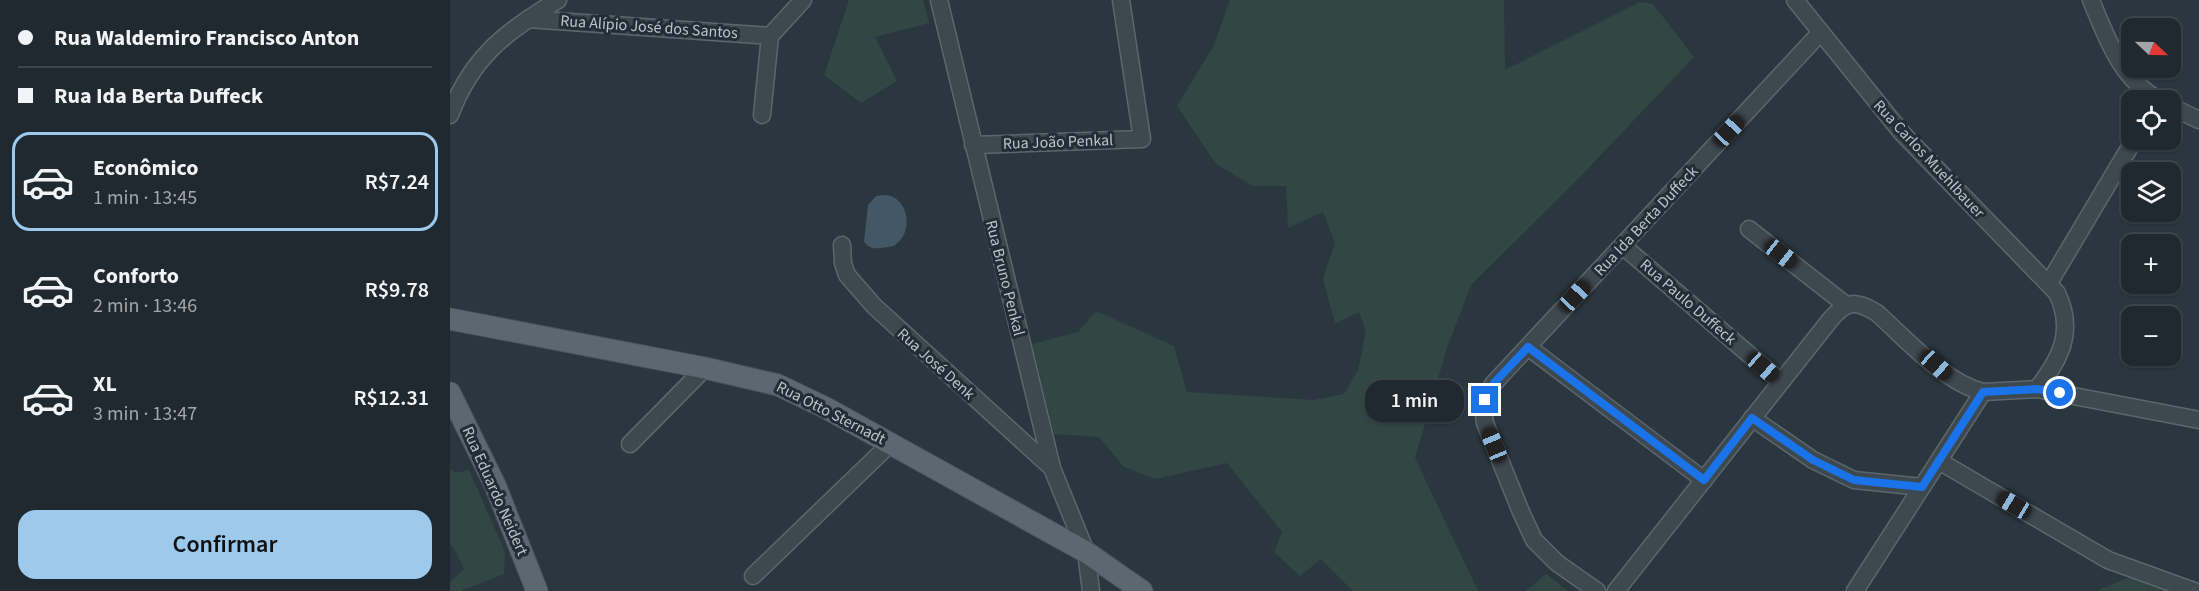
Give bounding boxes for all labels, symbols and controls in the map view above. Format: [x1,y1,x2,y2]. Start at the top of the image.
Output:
street label: Rua Alípio José dos Santos [559,10,739,44]
north arrow [2121,18,2181,78]
map controls [2121,18,2181,366]
text: Rua Waldemiro Francisco Anton [54,22,359,54]
text: Rua Ida Berta Duffeck [54,80,263,112]
button: locate [2121,90,2181,150]
street label: Rua Carlos Muehlbauer [1868,95,1990,223]
car [1710,112,1748,150]
street label: Rua João Penkal [1002,129,1114,155]
text: Econômico [93,152,198,184]
icon: car [21,155,75,209]
street label: Rua Ida Berta Duffeck [1589,161,1703,281]
button: layers [2121,162,2181,222]
text: R$7.24 [365,166,429,198]
text: 1 min · 13:45 [93,184,197,212]
street label: Rua Bruno Penkal [980,218,1030,338]
button: + [2121,234,2181,294]
car [1761,236,1801,272]
street label: Rua Paulo Duffeck [1635,254,1741,350]
text: Conforto [93,260,179,292]
icon: car [21,263,75,317]
text: R$9.78 [365,274,429,306]
car [1556,277,1594,315]
text: 2 min · 13:46 [93,292,197,320]
button: − [2121,306,2181,366]
street label: Rua José Denk [892,323,980,405]
car [1917,346,1955,384]
car [1744,348,1782,386]
text: XL [93,368,117,400]
icon: car [21,371,75,425]
street label: Rua Otto Sternadt [773,376,890,450]
callout: 1 min [1365,379,1464,421]
route start [2046,379,2073,406]
text: R$12.31 [353,382,429,414]
route end [1471,386,1498,413]
text: 1 min [1391,387,1438,415]
text: 3 min · 13:47 [93,400,197,428]
street label: Rua Eduardo Neidert [457,423,534,560]
car [1479,425,1509,465]
car [1994,488,2034,522]
button: Confirmar [18,510,432,579]

